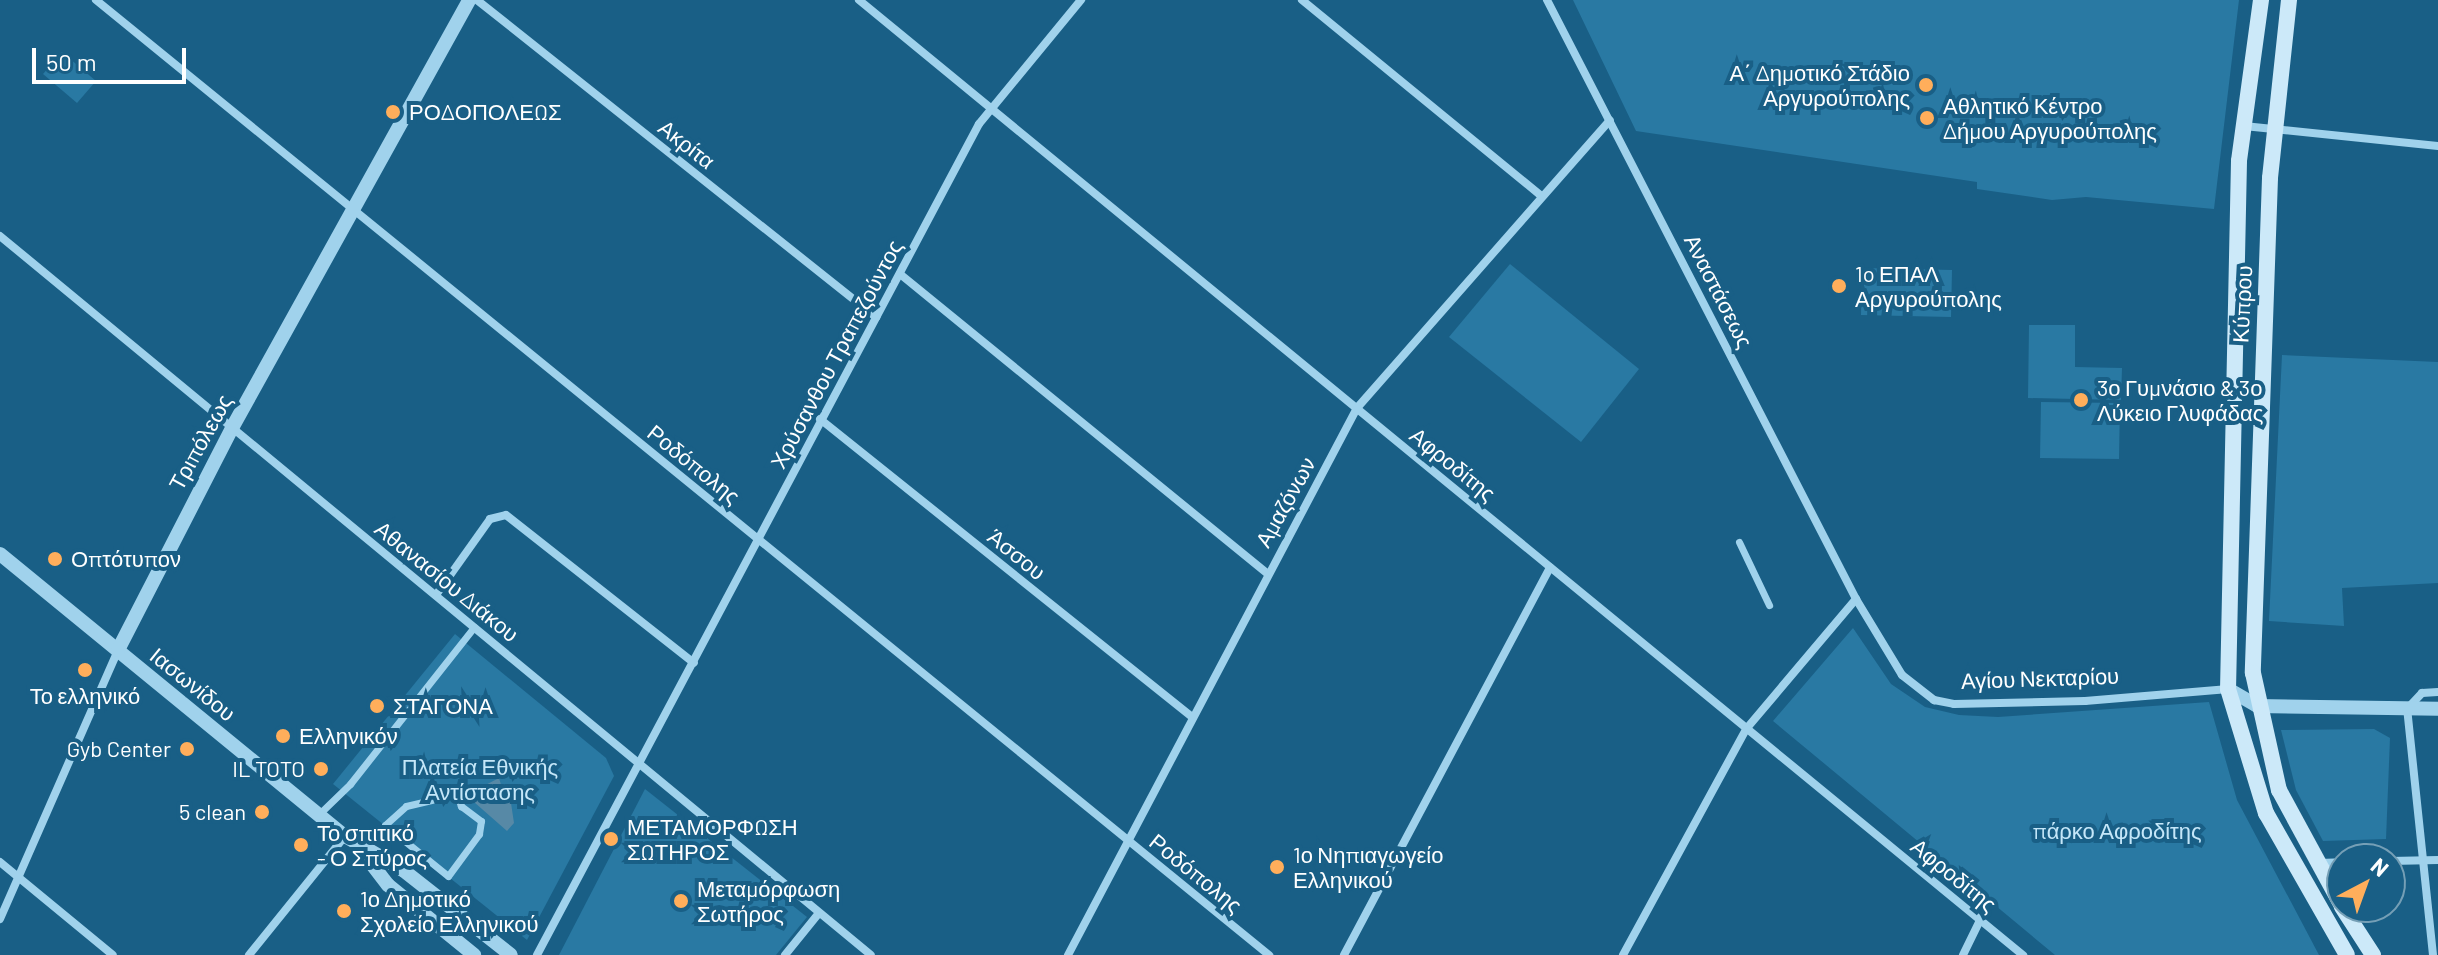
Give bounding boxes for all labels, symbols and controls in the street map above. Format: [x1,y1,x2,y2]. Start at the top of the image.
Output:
scale bar [36,32,190,82]
text: 50 m [46,47,97,76]
place label: Α΄ Δημοτικό Στάδιο Αργυρούπολης [1729,59,1910,110]
marker: Α΄ Δημοτικό Στάδιο Αργυρούπολης [1917,76,1935,94]
place label: Αθλητικό Κέντρο Δήμου Αργυρούπολης [1943,92,2157,144]
place label: ΡΟΔΟΠΟΛΕΩΣ [409,99,562,125]
marker: ΡΟΔΟΠΟΛΕΩΣ [384,103,402,121]
marker: Αθλητικό Κέντρο Δήμου Αργυρούπολης [1918,109,1936,127]
street label: Ακρίτα [654,114,720,174]
street label: Αναστάσεως [1679,230,1759,352]
street label: Χρύσανθου Τραπεζούντος [765,235,907,473]
place label: 1o ΕΠΑΛ Αργυρούπολης [1855,260,2002,312]
street label: Κύπρου [2227,265,2257,343]
marker: 1o ΕΠΑΛ Αργυρούπολης [1830,277,1848,295]
place label: 3ο Γυμνάσιο & 3ο Λύκειο Γλυφάδας [2097,374,2263,426]
street label: Τριπόλεως [163,389,237,495]
marker: 3ο Γυμνάσιο & 3ο Λύκειο Γλυφάδας [2072,391,2090,409]
street label: Ροδόπολης [642,419,746,509]
street label: Αφροδίτης [1405,422,1501,506]
street label: Αμαζόνων [1249,452,1321,552]
street label: Αθανασίου Διάκου [370,515,524,647]
street label: Άσσου [983,523,1051,585]
place label: Οπτότυπον [71,546,181,572]
marker: Οπτότυπον [46,550,64,568]
street label: Ιασωνίδου [145,642,241,726]
marker: Το ελληνικό [76,661,94,679]
street label: Αγίου Νεκταρίου [1960,662,2120,694]
place label: Το ελληνικό [30,683,140,709]
place label: ΣΤΑΓΟΝΑ [393,693,493,719]
marker: ΣΤΑΓΟΝΑ [368,697,386,715]
place label: Ελληνικόν [299,723,398,749]
marker: Ελληνικόν [274,727,292,745]
place label: Gyb Center [67,736,171,762]
marker: Gyb Center [178,740,196,758]
park label: Πλατεία Εθνικής Αντίστασης [402,753,558,804]
place label: IL TOTO [232,756,305,782]
marker: IL TOTO [312,760,330,778]
place label: 5 clean [179,799,246,825]
marker: 5 clean [253,803,271,821]
place label: ΜΕΤΑΜΟΡΦΩΣΗ ΣΩΤΗΡΟΣ [627,813,798,864]
park label: πάρκο Αφροδίτης [2032,818,2202,844]
place label: Το σπιτικό - Ο Σπύρος [317,819,427,870]
street label: Ροδόπολης [1144,828,1248,918]
marker: ΜΕΤΑΜΟΡΦΩΣΗ ΣΩΤΗΡΟΣ [602,830,620,848]
street label: Αφροδίτης [1906,833,2002,917]
marker: Το σπιτικό - Ο Σπύρος [292,836,310,854]
place label: 1ο Νηπιαγωγείο Ελληνικού [1293,841,1443,892]
north arrow [2326,843,2406,923]
text: N [2366,852,2394,881]
marker: 1ο Νηπιαγωγείο Ελληνικού [1268,858,1286,876]
place label: Μεταμόρφωση Σωτήρος [697,875,840,926]
place label: 1ο Δημοτικό Σχολείο Ελληνικού [360,885,538,936]
marker: Μεταμόρφωση Σωτήρος [672,892,690,910]
marker: 1ο Δημοτικό Σχολείο Ελληνικού [335,902,353,920]

